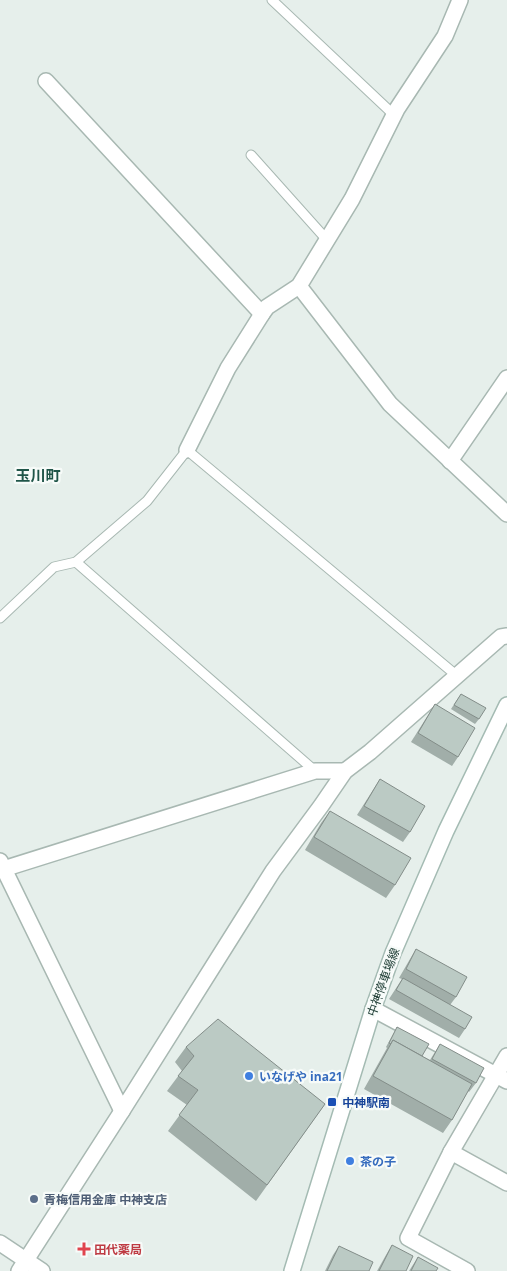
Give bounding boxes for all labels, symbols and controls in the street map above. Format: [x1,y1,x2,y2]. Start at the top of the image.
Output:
district label: 玉川町 [15,465,61,485]
street label: 中神停車場線 [363,945,403,1019]
place label: いなげや ina21 [259,1068,343,1085]
marker: いなげや ina21 [243,1070,255,1082]
place label: 中神駅南 [342,1094,390,1111]
marker: 中神駅南 [326,1096,338,1108]
place label: 茶の子 [360,1153,396,1170]
marker: 茶の子 [344,1155,356,1167]
place label: 青梅信用金庫 中神支店 [44,1191,167,1208]
marker: 青梅信用金庫 中神支店 [28,1193,40,1205]
place label: 田代薬局 [94,1241,142,1258]
marker: 田代薬局 [78,1243,90,1255]

